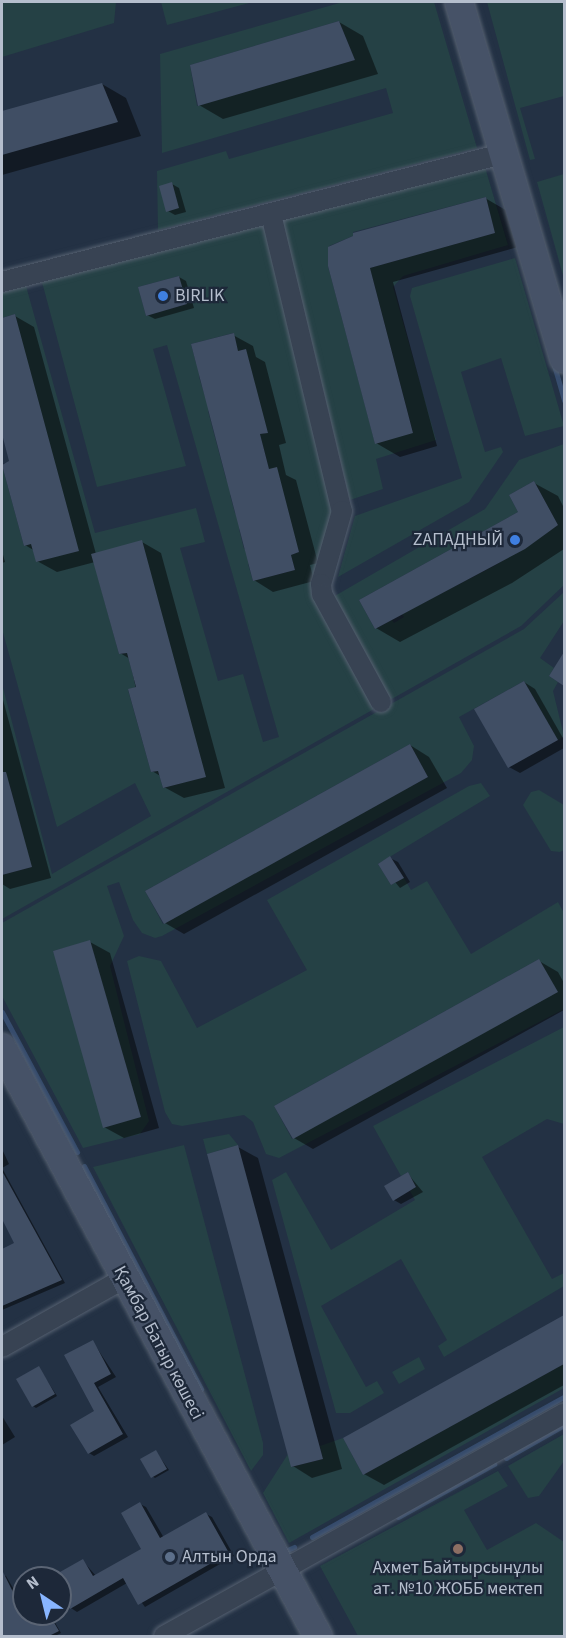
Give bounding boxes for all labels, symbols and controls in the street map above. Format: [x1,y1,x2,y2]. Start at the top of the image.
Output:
place label: BIRLIK [175,285,224,307]
marker: BIRLIK [156,289,170,303]
place label: ZАПАДНЫЙ [413,529,503,551]
marker: ZАПАДНЫЙ [508,533,522,547]
street label: Қамбар Батыр көшесі [108,1263,208,1423]
marker: Ахмет Байтырсынұлы ат. №10 ЖОББ мектеп [451,1542,465,1556]
place label: Алтын Орда [182,1546,277,1568]
marker: Алтын Орда [163,1550,177,1564]
place label: Ахмет Байтырсынұлы ат. №10 ЖОББ мектеп [373,1558,543,1600]
north arrow [12,1566,72,1626]
text: N [22,1571,43,1595]

